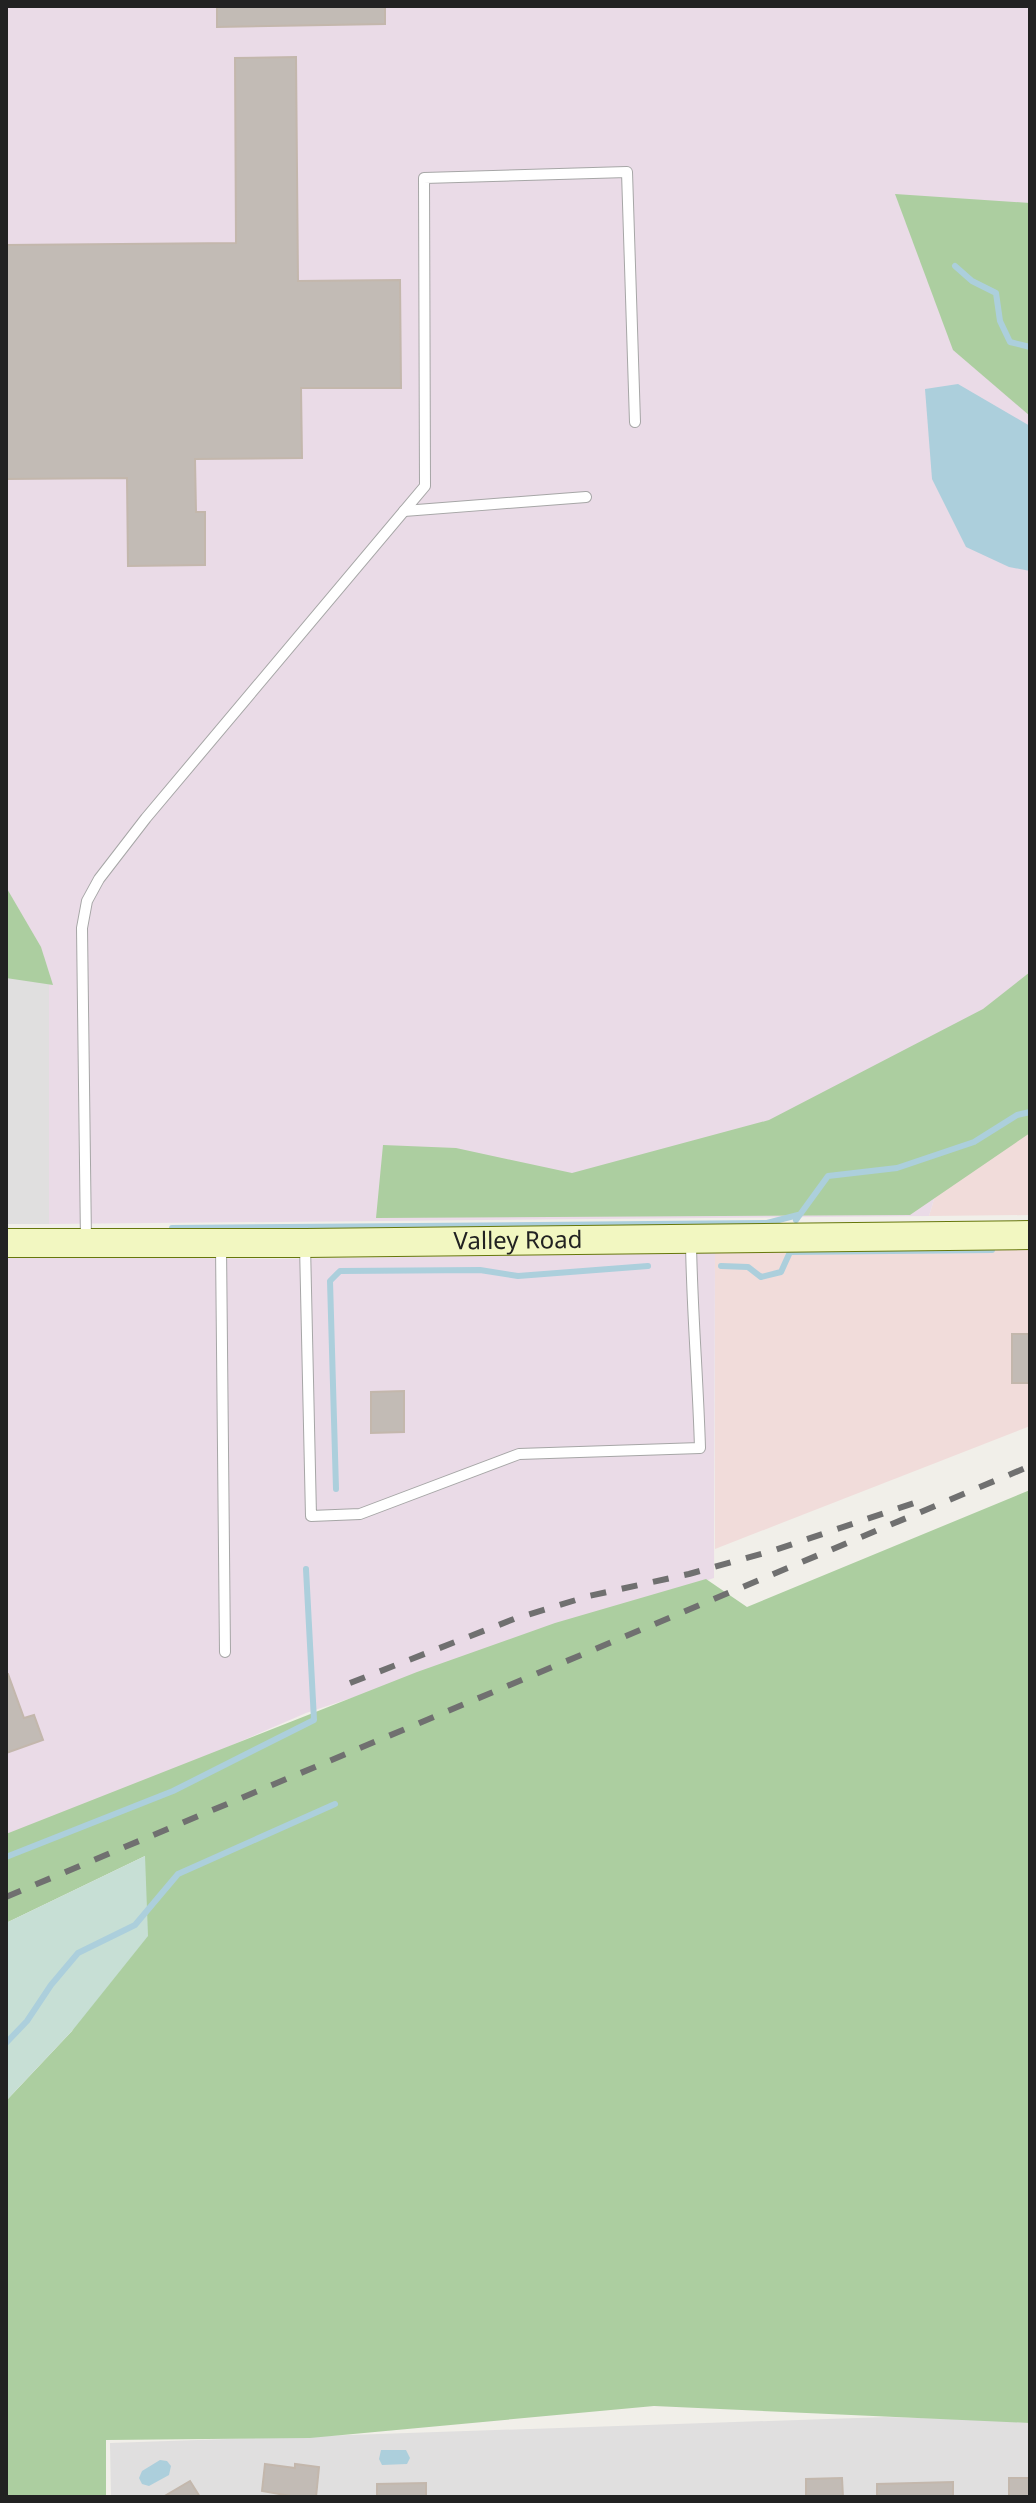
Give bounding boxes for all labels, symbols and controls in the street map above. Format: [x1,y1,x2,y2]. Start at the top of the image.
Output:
street label: Valley Road [453,1222,583,1256]

